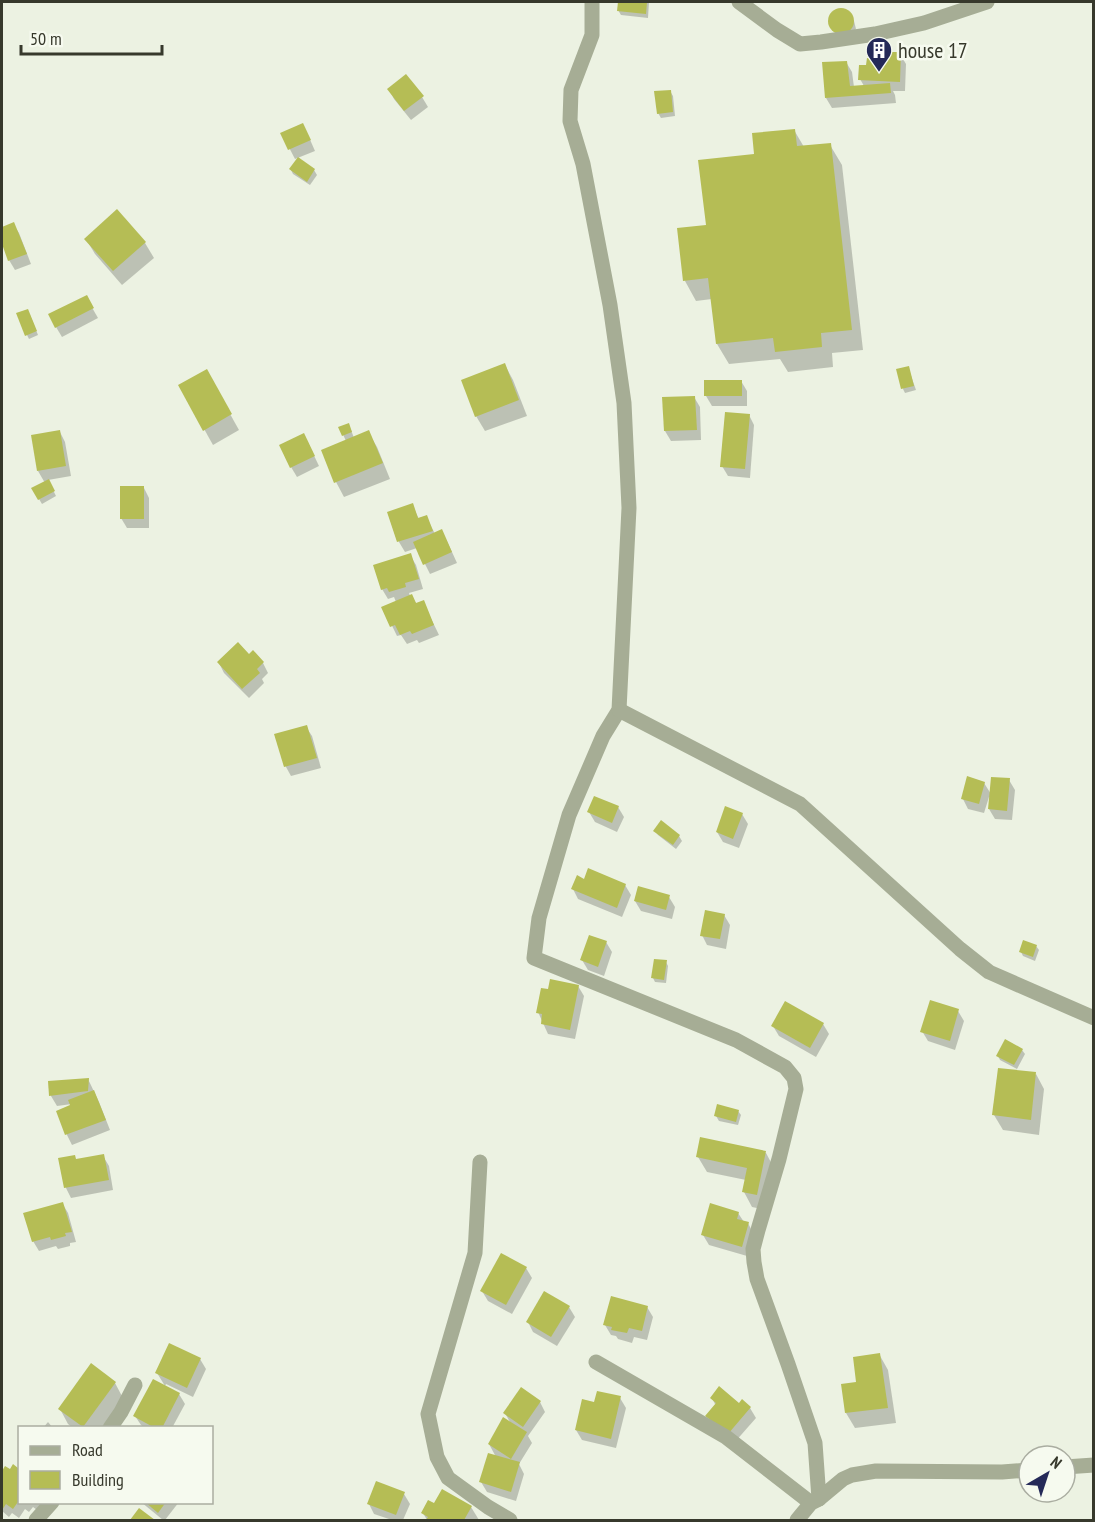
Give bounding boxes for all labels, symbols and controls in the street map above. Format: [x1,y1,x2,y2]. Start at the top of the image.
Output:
scale bar [21,18,162,56]
text: 50 m [30,27,62,50]
building icon: house 17 [864,35,894,73]
place label: house 17 [898,36,968,64]
legend [18,1426,213,1504]
text: Road [72,1438,103,1461]
north arrow [1017,1444,1077,1504]
text: N [1047,1452,1066,1473]
text: Building [72,1468,124,1491]

